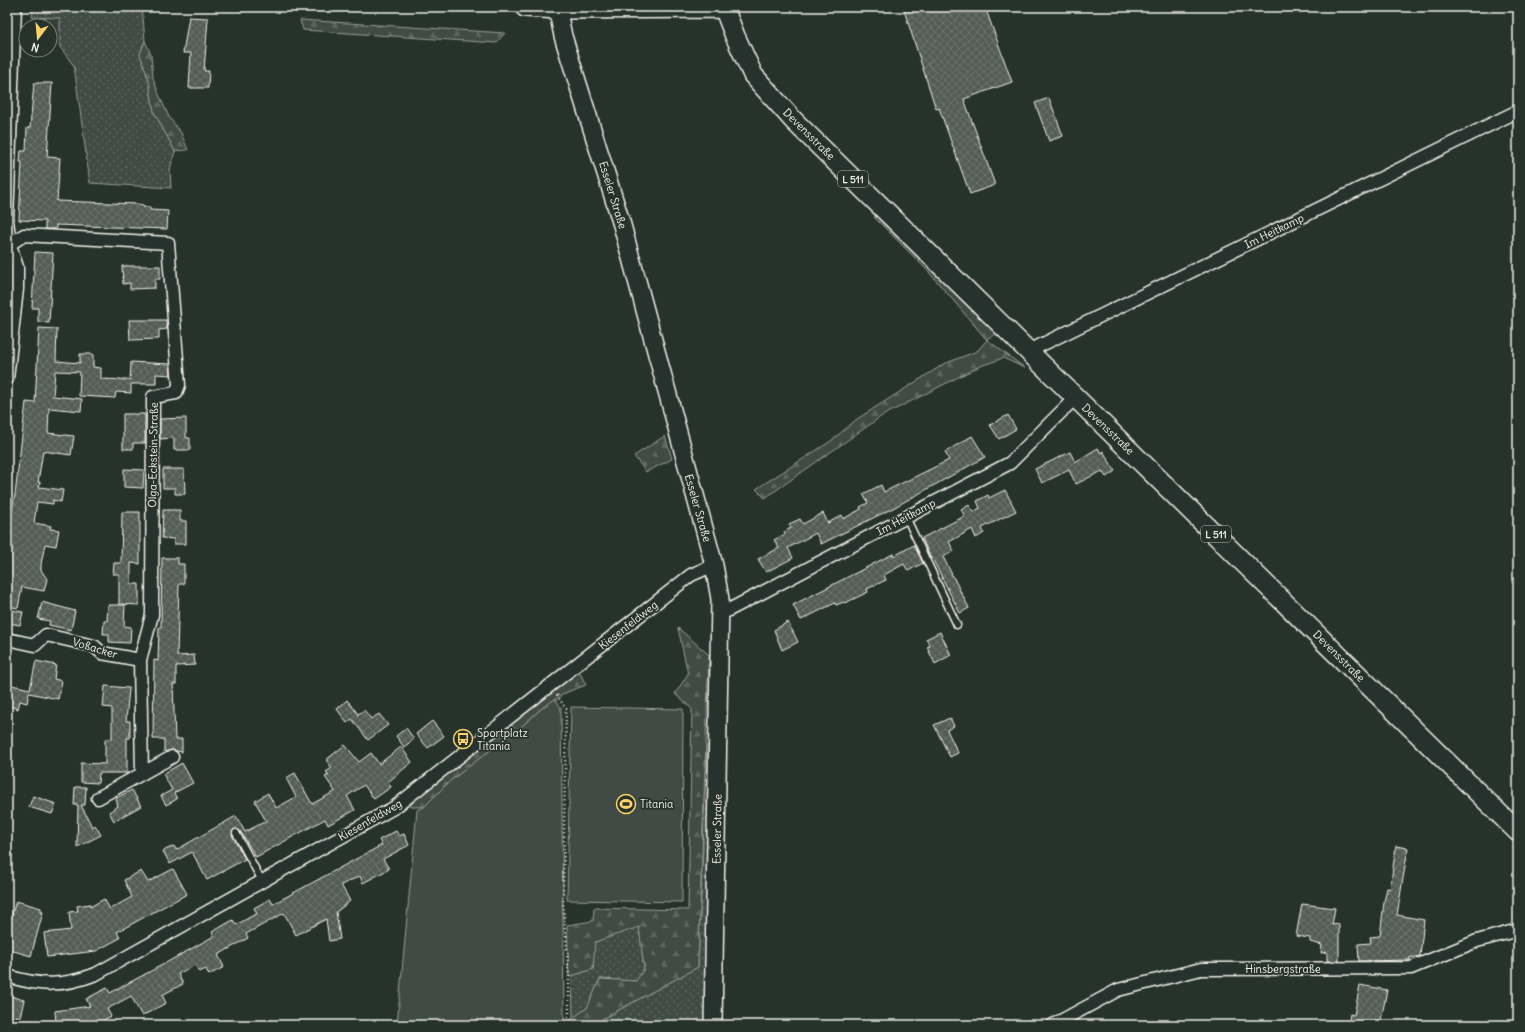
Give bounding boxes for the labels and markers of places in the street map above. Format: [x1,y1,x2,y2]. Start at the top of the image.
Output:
place label: Sportplatz Titania [477,726,528,753]
bus stop icon: Sportplatz Titania [452,728,474,750]
sports icon: Titania [615,793,637,815]
place label: Titania [640,797,673,811]

